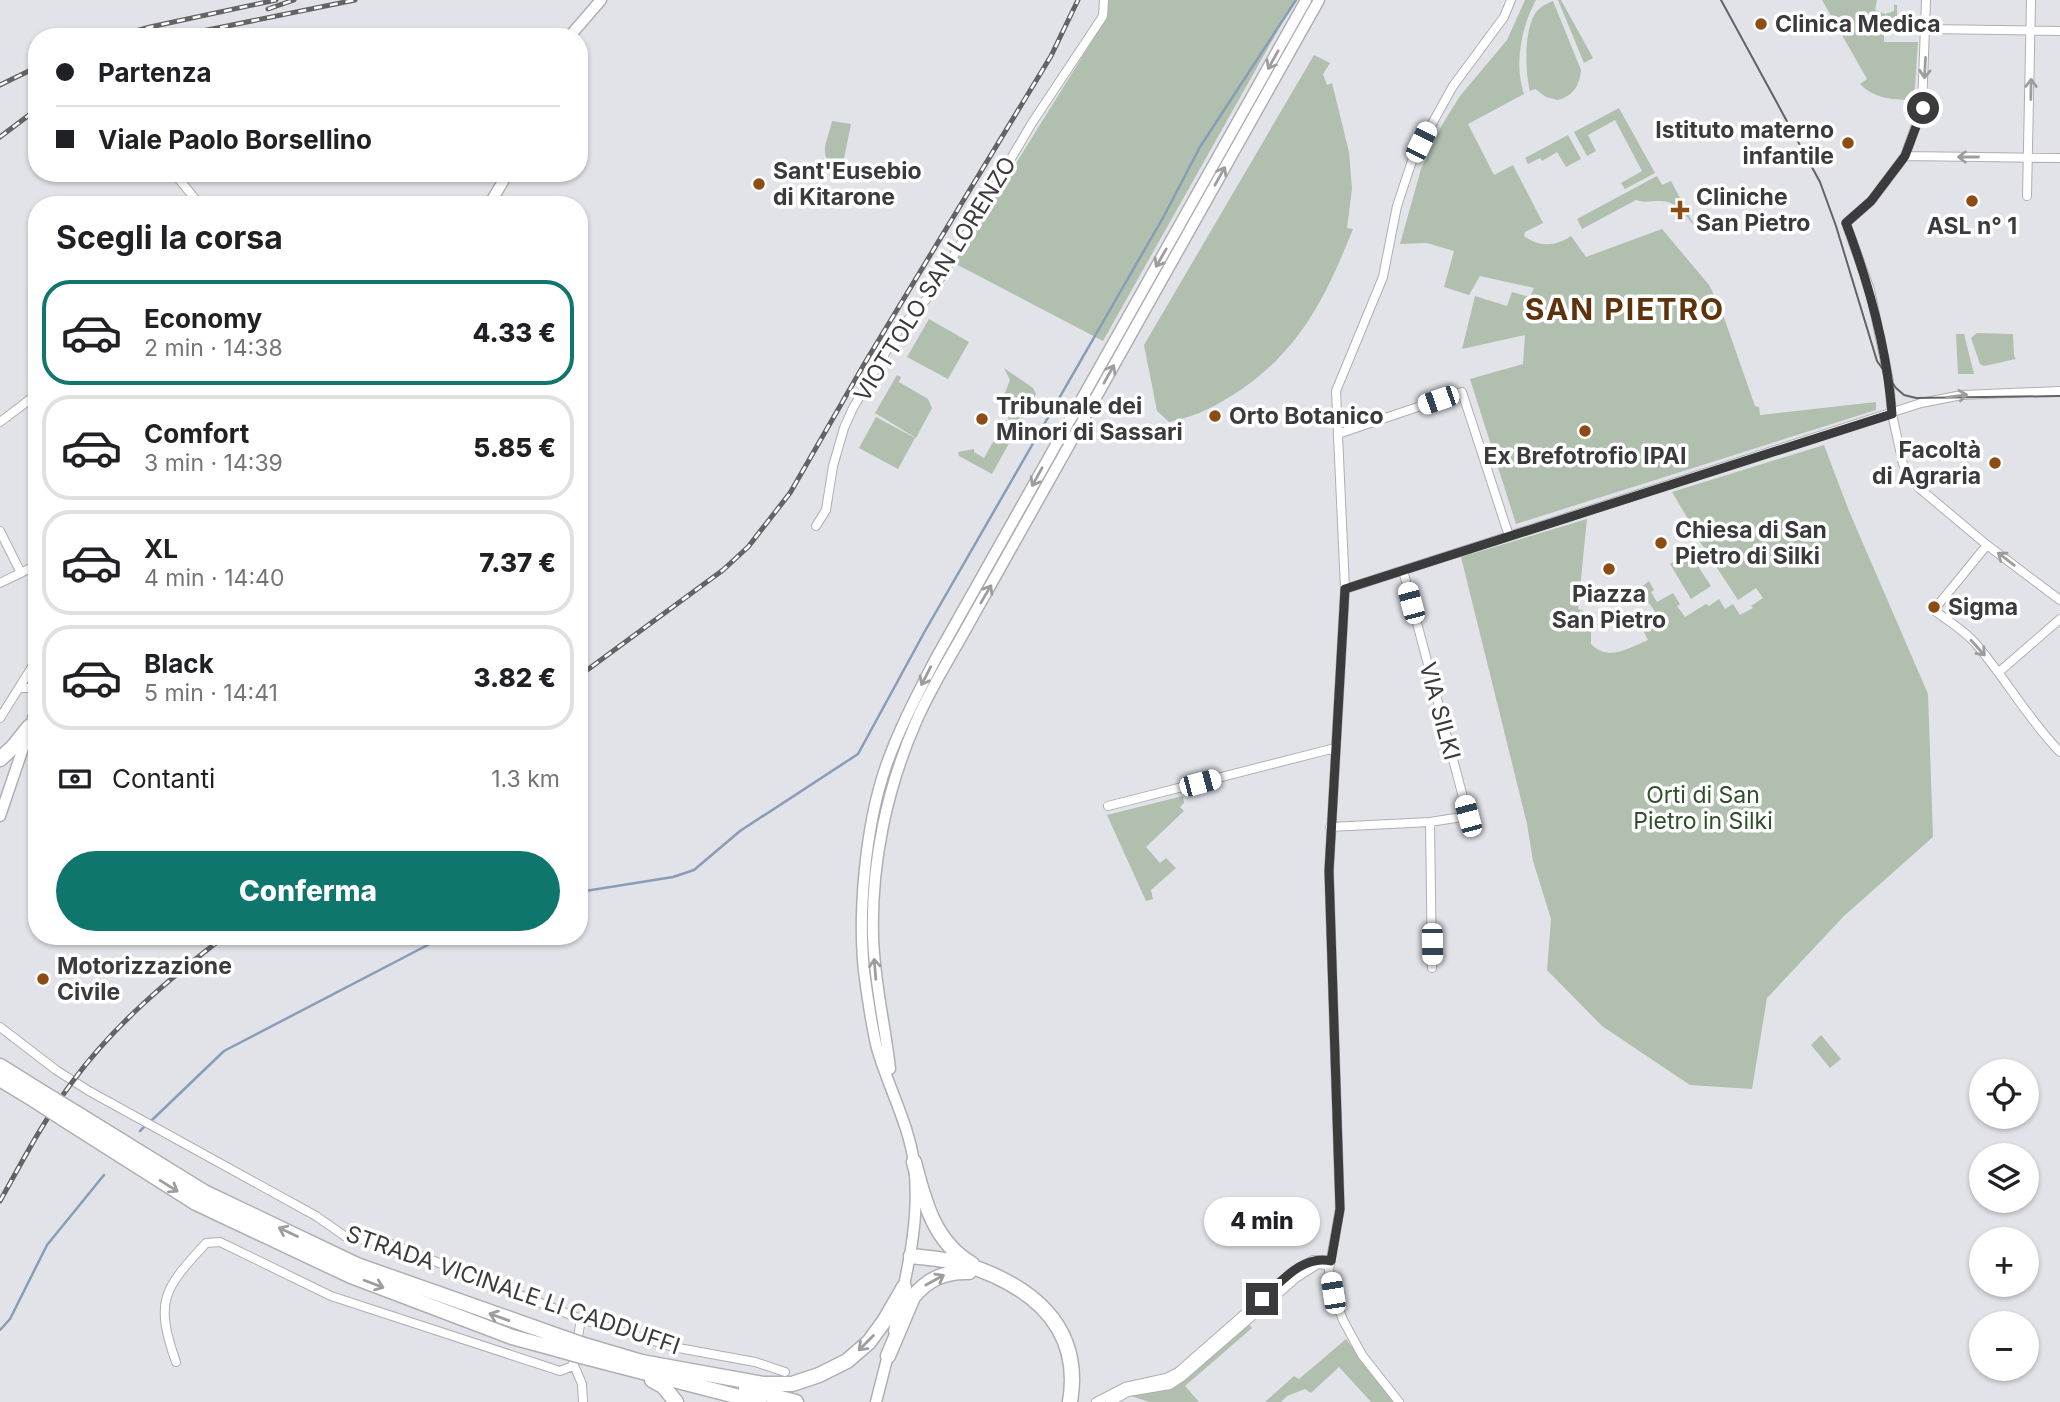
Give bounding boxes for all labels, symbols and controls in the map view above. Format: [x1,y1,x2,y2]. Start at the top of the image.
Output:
place label: Clinica Medica [1775,10,1941,38]
marker: Clinica Medica [1753,16,1769,32]
one-way arrow [1266,49,1280,69]
one-way arrow [1918,56,1931,79]
text: Partenza [98,57,212,88]
one-way arrow [2024,78,2038,101]
route start [1907,92,1939,124]
place label: Istituto materno infantile [1655,116,1834,170]
car [1403,119,1440,165]
text: Viale Paolo Borsellino [98,124,372,155]
marker: Istituto materno infantile [1840,135,1856,151]
one-way arrow [1956,150,1979,164]
street label: VIOTTOLO SAN LORENZO [848,151,1022,407]
place label: Sant'Eusebio di Kitarone [773,157,922,211]
one-way arrow [1214,166,1228,186]
marker: Sant'Eusebio di Kitarone [751,176,767,192]
place label: Cliniche San Pietro [1696,183,1810,237]
marker: ASL n° 1 [1964,193,1980,209]
marker: Cliniche San Pietro [1670,200,1690,220]
place label: ASL n° 1 [1927,212,2017,240]
text: Scegli la corsa [56,218,283,257]
one-way arrow [1154,247,1167,268]
district label: SAN PIETRO [1525,291,1725,327]
icon: car [60,301,123,364]
text: Economy [144,303,262,334]
text: 4.33 € [473,317,556,348]
text: 2 min · 14:38 [144,334,283,362]
one-way arrow [1103,364,1116,385]
car [1415,383,1462,417]
one-way arrow [1945,390,1968,403]
place label: Tribunale dei Minori di Sassari [996,392,1183,446]
place label: Orto Botanico [1229,402,1384,430]
marker: Orto Botanico [1207,408,1223,424]
marker: Tribunale dei Minori di Sassari [974,411,990,427]
icon: car [60,416,123,479]
text: Comfort [144,418,249,449]
marker: Ex Brefotrofio IPAI [1577,423,1593,439]
text: 5.85 € [473,432,556,463]
place label: Facoltà di Agraria [1872,436,1981,490]
place label: Ex Brefotrofio IPAI [1484,442,1686,470]
text: 3 min · 14:39 [144,449,283,477]
marker: Facoltà di Agraria [1987,455,2003,471]
one-way arrow [1030,467,1044,487]
place label: Chiesa di San Pietro di Silki [1675,516,1827,570]
icon: car [60,531,123,594]
text: XL [144,533,178,564]
marker: Chiesa di San Pietro di Silki [1653,535,1669,551]
text: 7.37 € [479,547,556,578]
one-way arrow [1996,552,2015,567]
marker: Piazza San Pietro [1601,561,1617,577]
text: 4 min · 14:40 [144,564,284,592]
car [1396,580,1427,626]
place label: Piazza San Pietro [1552,580,1666,634]
one-way arrow [979,584,993,604]
place label: Sigma [1948,593,2018,621]
marker: Sigma [1926,599,1942,615]
one-way arrow [1970,638,1986,656]
icon: car [60,646,123,709]
text: Black [144,648,214,679]
street label: VIA SILKI [1414,659,1466,763]
text: 3.82 € [474,662,556,693]
one-way arrow [919,665,933,686]
text: 5 min · 14:41 [144,679,278,707]
icon: cash [56,760,94,798]
text: Contanti [112,763,215,794]
text: 1.3 km [491,765,560,793]
car [1177,767,1224,799]
park label: Orti di San Pietro in Silki [1633,781,1773,835]
car [1453,793,1484,839]
button: Conferma [56,851,560,931]
car [1422,923,1443,965]
place label: Motorizzazione Civile [57,952,232,1006]
one-way arrow [868,959,881,981]
marker: Motorizzazione Civile [35,971,51,987]
map controls [1969,1059,2039,1381]
button: locate [1969,1059,2039,1129]
button: layers [1969,1143,2039,1213]
one-way arrow [159,1179,179,1193]
callout: 4 min [1204,1198,1320,1246]
text: 4 min [1230,1207,1294,1235]
street label: STRADA VICINALE LI CADDUFFI [342,1220,684,1360]
one-way arrow [278,1225,299,1238]
button: + [1969,1227,2039,1297]
car [1320,1271,1347,1315]
one-way arrow [925,1272,945,1286]
one-way arrow [363,1279,384,1292]
route end [1246,1283,1278,1315]
one-way arrow [488,1310,510,1322]
button: − [1969,1311,2039,1381]
one-way arrow [857,1335,874,1352]

